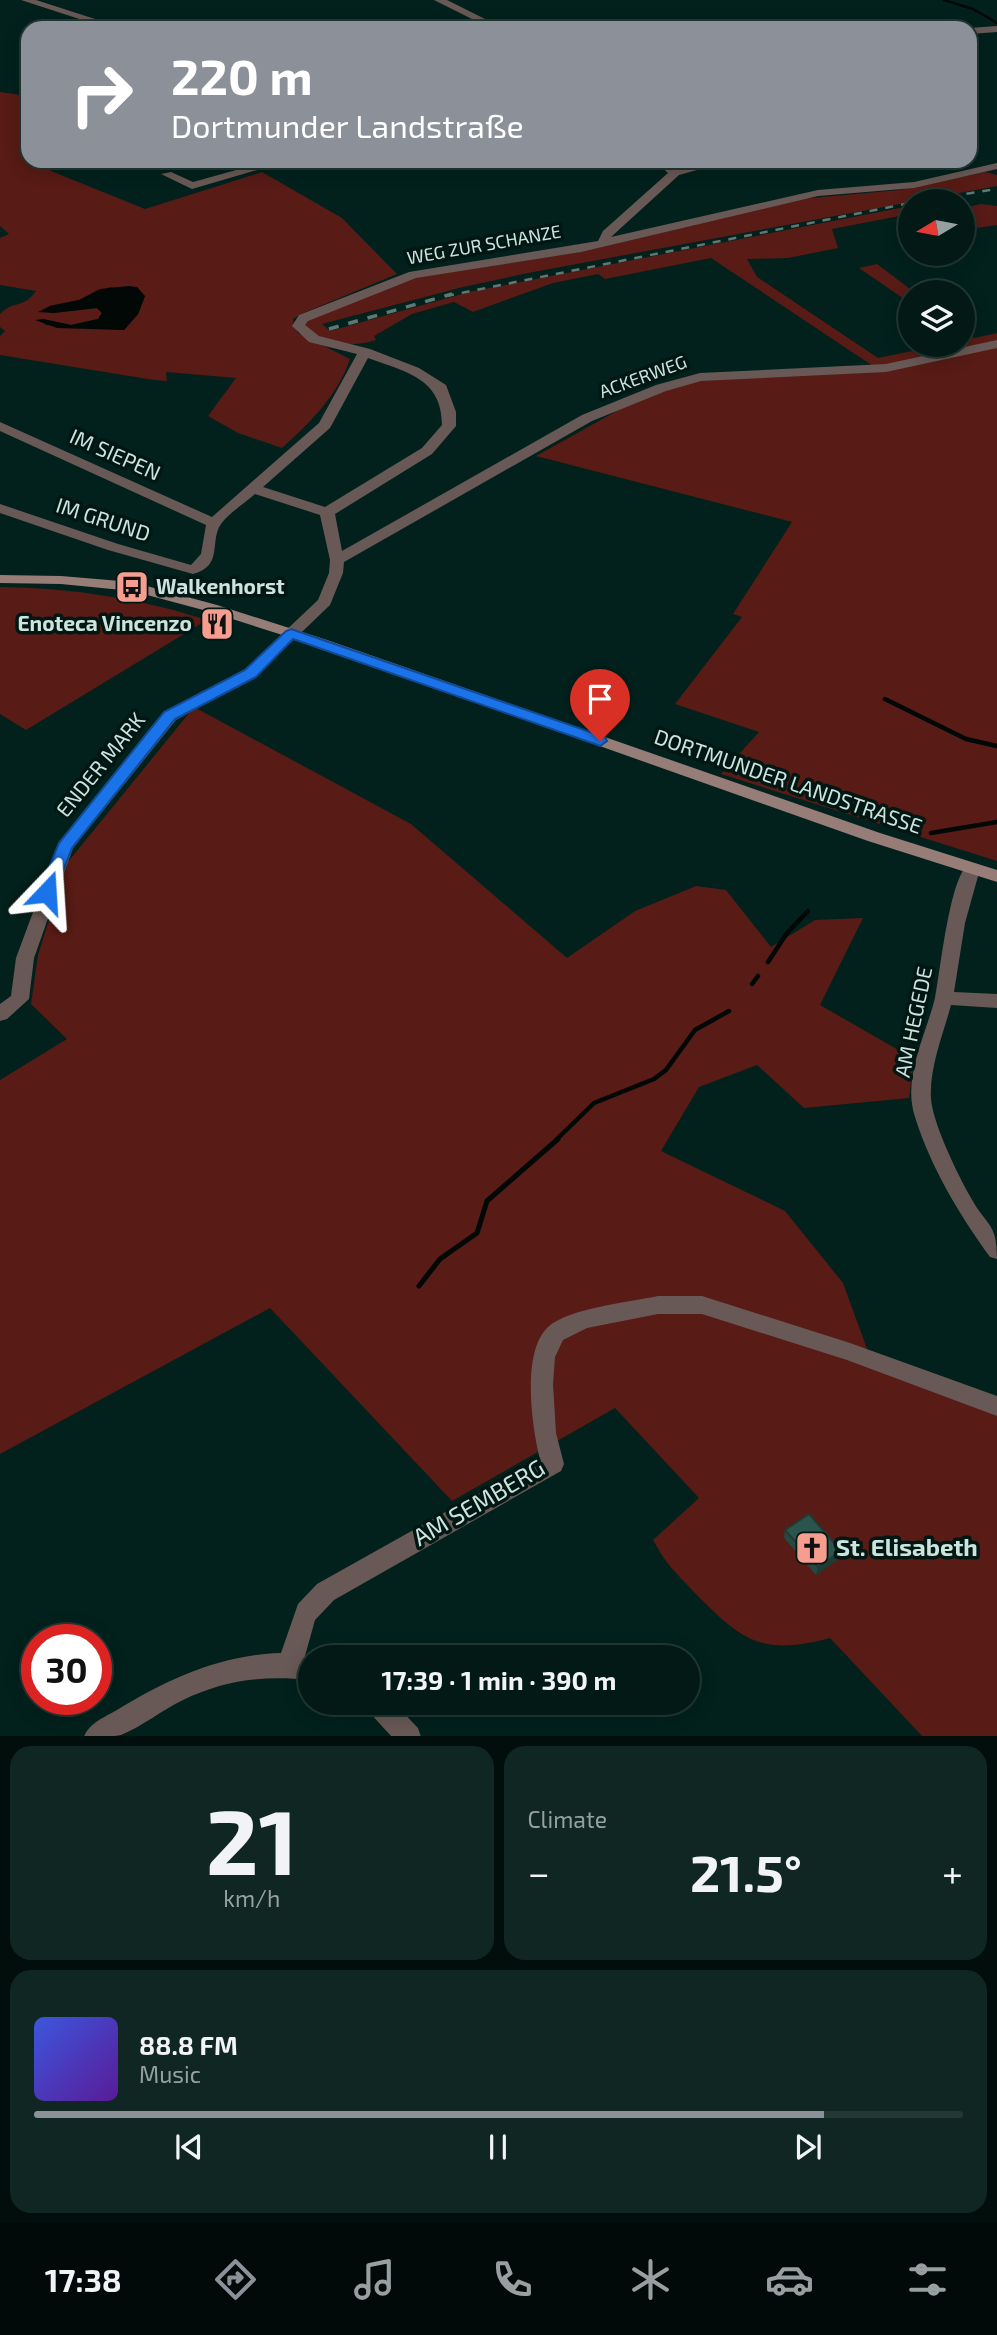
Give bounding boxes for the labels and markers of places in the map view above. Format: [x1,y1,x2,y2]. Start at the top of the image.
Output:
bus stop icon: Walkenhorst [113,568,151,606]
place label: Walkenhorst [156,573,285,598]
restaurant icon: Enoteca Vincenzo [198,605,236,643]
place label: Enoteca Vincenzo [17,610,192,635]
pin [570,669,630,741]
church icon: St. Elisabeth [793,1529,831,1567]
place label: St. Elisabeth [836,1532,978,1561]

